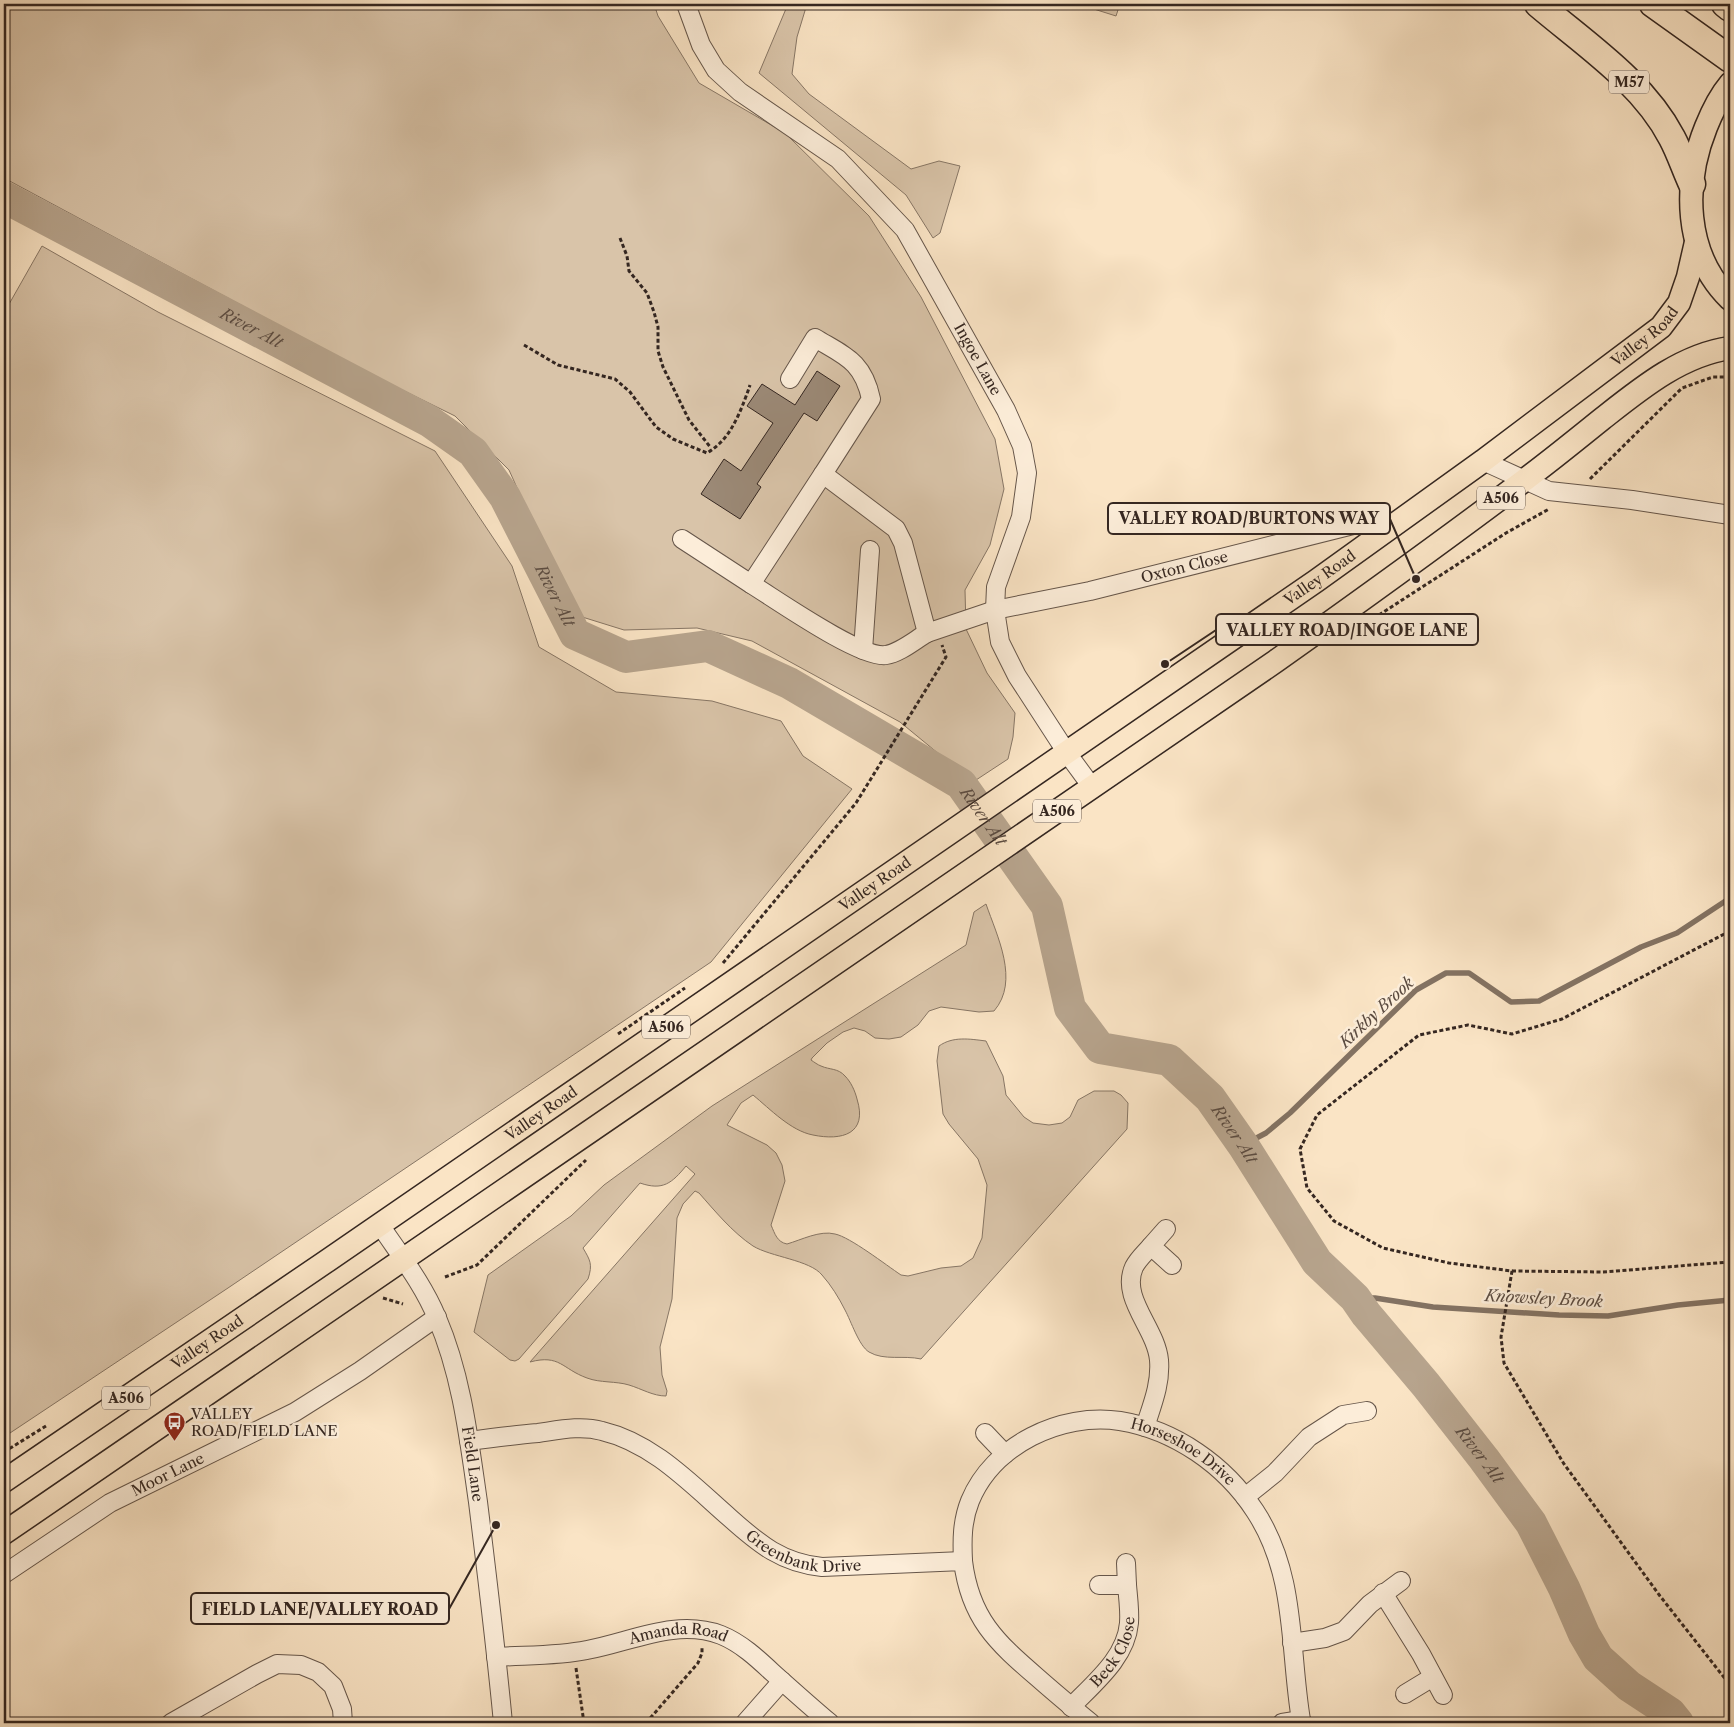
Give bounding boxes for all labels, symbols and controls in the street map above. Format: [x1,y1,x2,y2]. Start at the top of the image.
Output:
road number: M57 [1609,70,1649,94]
water label: River Alt [215,302,287,353]
street label: Valley Road [1606,302,1682,371]
street label: Ingoe Lane [950,320,1006,399]
road number: A506 [1477,486,1525,509]
callout: VALLEY ROAD/BURTONS WAY [1108,503,1390,534]
text: VALLEY ROAD/BURTONS WAY [1118,508,1381,528]
street label: Valley Road [1279,546,1359,610]
street label: Oxton Close [1139,547,1230,587]
water label: River Alt [530,559,580,631]
callout: VALLEY ROAD/INGOE LANE [1216,614,1478,645]
text: VALLEY ROAD/INGOE LANE [1225,620,1468,640]
water label: River Alt [955,781,1012,851]
road number: A506 [1033,799,1081,822]
street label: Valley Road [834,852,915,916]
water label: Kirkby Brook [1333,972,1418,1053]
road number: A506 [642,1016,690,1038]
street label: Valley Road [501,1082,581,1145]
water label: River Alt [1206,1099,1263,1168]
water label: Knowsley Brook [1483,1285,1604,1311]
street label: Valley Road [166,1311,247,1374]
road number: A506 [102,1386,150,1410]
place label: VALLEY ROAD/FIELD LANE [190,1404,338,1440]
bus stop icon: VALLEY ROAD/FIELD LANE [163,1411,187,1442]
street label: Horseshoe Drive [1129,1413,1240,1489]
water label: River Alt [1451,1420,1509,1488]
street label: Field Lane [458,1425,488,1503]
street label: Moor Lane [128,1448,207,1500]
street label: Greenbank Drive [742,1526,862,1576]
callout: FIELD LANE/VALLEY ROAD [191,1593,449,1624]
text: FIELD LANE/VALLEY ROAD [201,1599,439,1619]
street label: Beck Close [1086,1616,1138,1691]
street label: Amanda Road [626,1619,731,1648]

